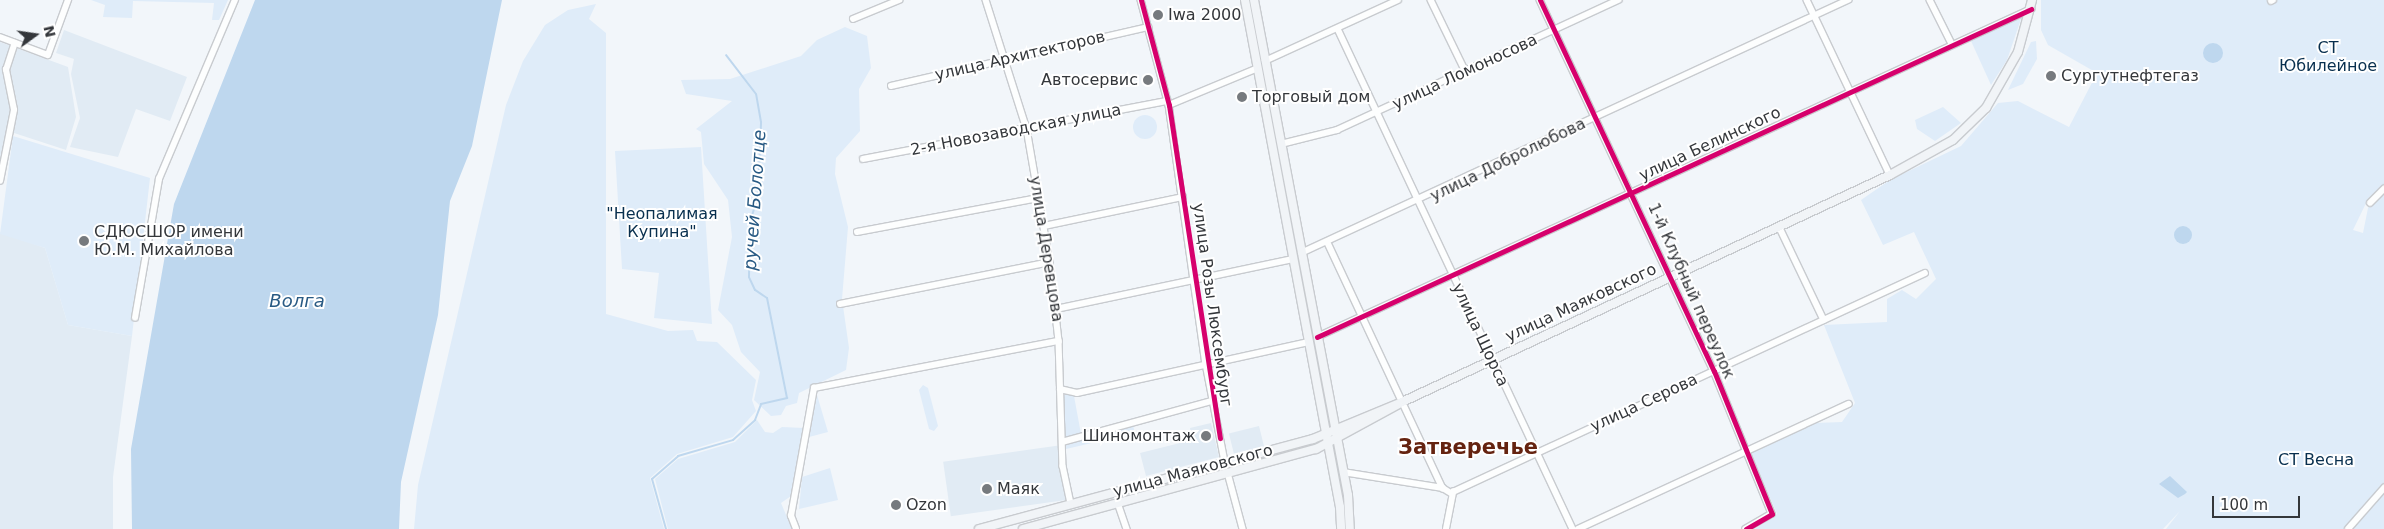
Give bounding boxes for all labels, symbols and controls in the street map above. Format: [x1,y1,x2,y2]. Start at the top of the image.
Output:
place label: Iwa 2000 [1168,5,1241,25]
marker: Iwa 2000 [1152,9,1164,21]
north arrow [10,10,60,60]
text: N [40,24,59,39]
street label: улица Архитекторов [933,27,1107,85]
street label: улица Ломоносова [1390,30,1540,114]
park label: СТ Юбилейное [2279,38,2377,76]
place label: Сургутнефтегаз [2061,66,2199,86]
place label: Автосервис [1041,70,1138,90]
marker: Сургутнефтегаз [2045,70,2057,82]
marker: Автосервис [1142,74,1154,86]
place label: Торговый дом [1252,87,1370,107]
marker: Торговый дом [1236,91,1248,103]
street label: 2-я Новозаводская улица [909,100,1123,160]
street label: улица Белинского [1636,103,1784,185]
street label: улица Добролюбова [1427,114,1589,206]
water label: ручей Болотце [739,129,771,271]
street label: улица Деревцова [1025,175,1067,323]
street label: 1-й Клубный переулок [1644,200,1738,382]
street label: улица Розы Люксембург [1188,202,1236,408]
park label: "Неопалимая Купина" [606,204,718,242]
place label: СДЮСШОР имени Ю.М. Михайлова [94,222,244,260]
marker: СДЮСШОР имени Ю.М. Михайлова [78,235,90,247]
street label: улица Маяковского [1502,260,1660,346]
street label: улица Щорса [1448,280,1512,390]
water label: Волга [269,290,325,312]
street label: улица Серова [1587,370,1701,436]
place label: Шиномонтаж [1082,426,1196,446]
marker: Шиномонтаж [1200,430,1212,442]
district label: Затверечье [1398,434,1538,460]
street label: улица Маяковского [1111,440,1275,502]
park label: СТ Весна [2278,450,2354,470]
place label: Маяк [997,479,1040,499]
marker: Маяк [981,483,993,495]
scale bar [2214,486,2302,518]
place label: Ozon [906,495,947,515]
text: 100 m [2220,496,2268,514]
marker: Ozon [890,499,902,511]

